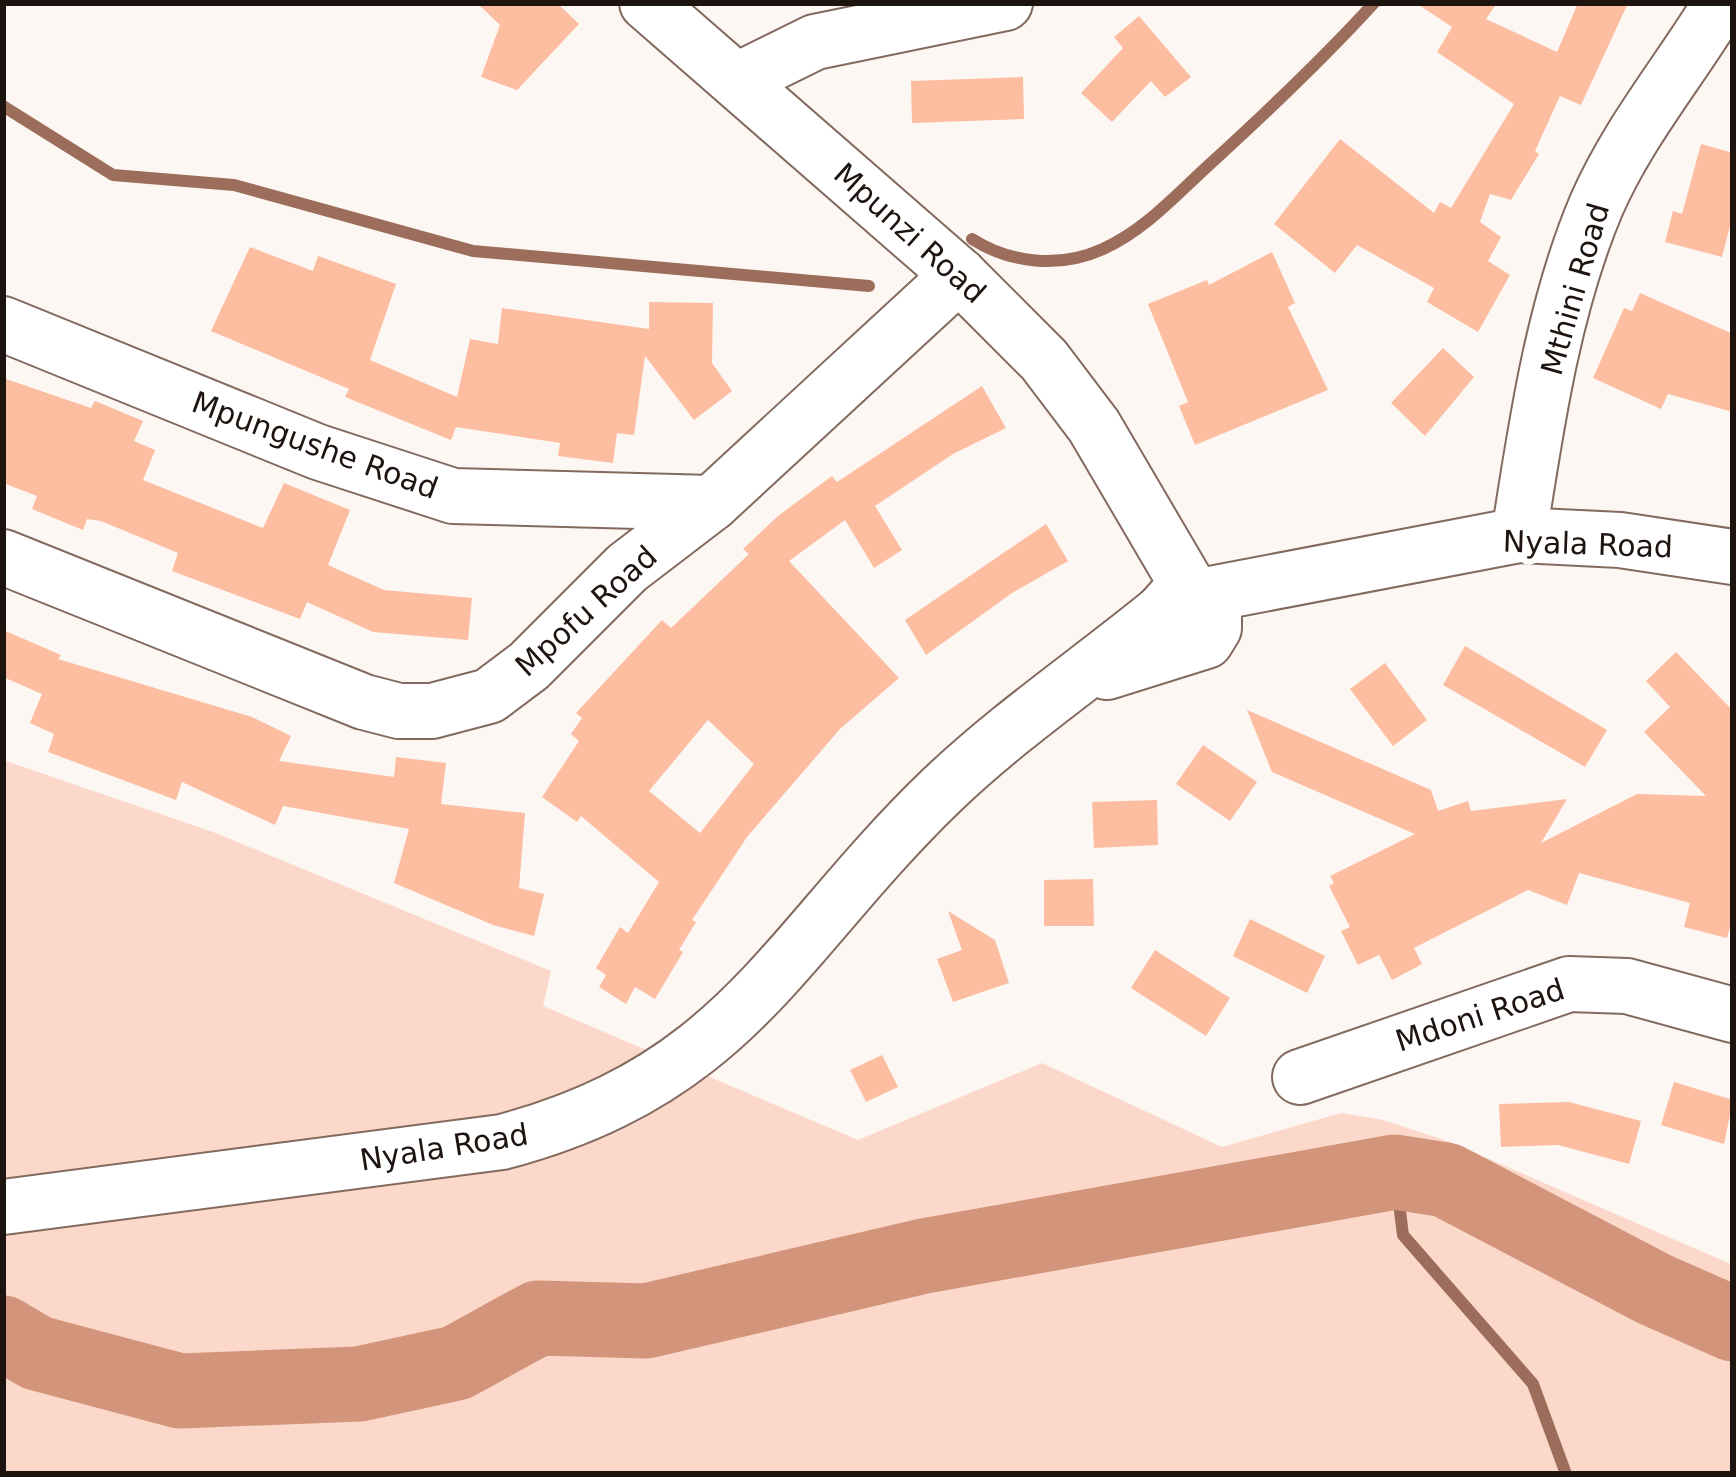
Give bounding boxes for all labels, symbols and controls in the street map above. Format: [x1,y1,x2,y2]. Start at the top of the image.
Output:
street label: Mpunzi Road [827,156,993,310]
street label: Mthini Road [1534,199,1616,379]
street label: Mpungushe Road [187,384,443,506]
street label: Nyala Road [1502,524,1674,564]
street label: Mpofu Road [508,539,664,683]
street label: Mdoni Road [1391,971,1569,1059]
street label: Nyala Road [357,1116,531,1178]

